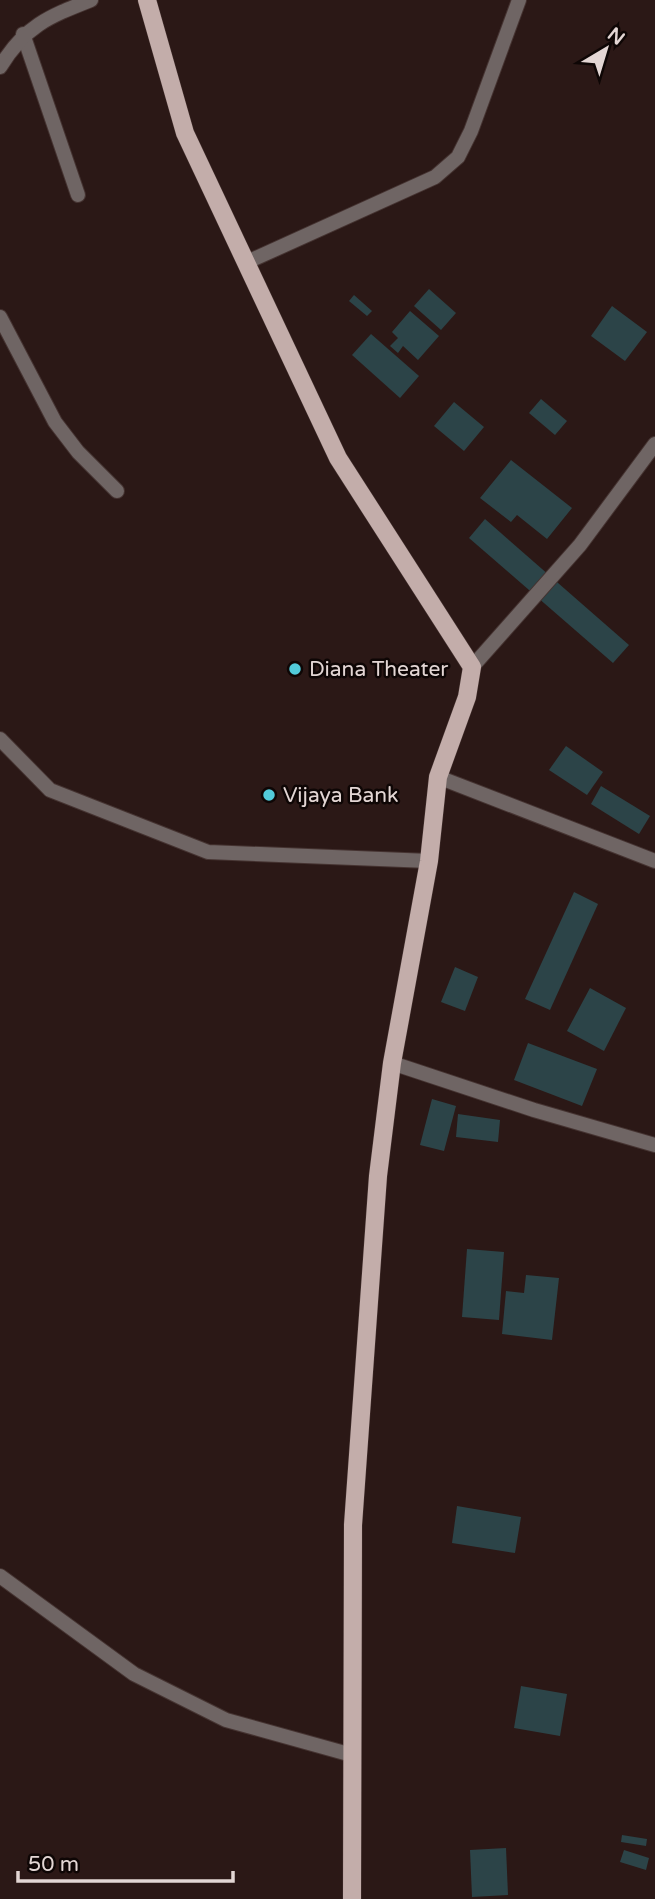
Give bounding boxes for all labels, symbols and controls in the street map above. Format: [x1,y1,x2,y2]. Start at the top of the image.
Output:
north arrow [571,14,641,84]
text: N [603,23,629,50]
place label: Diana Theater [309,657,448,682]
marker: Diana Theater [287,661,303,677]
place label: Vijaya Bank [283,783,399,808]
marker: Vijaya Bank [261,787,277,803]
scale bar [18,1840,233,1884]
text: 50 m [28,1852,79,1877]

